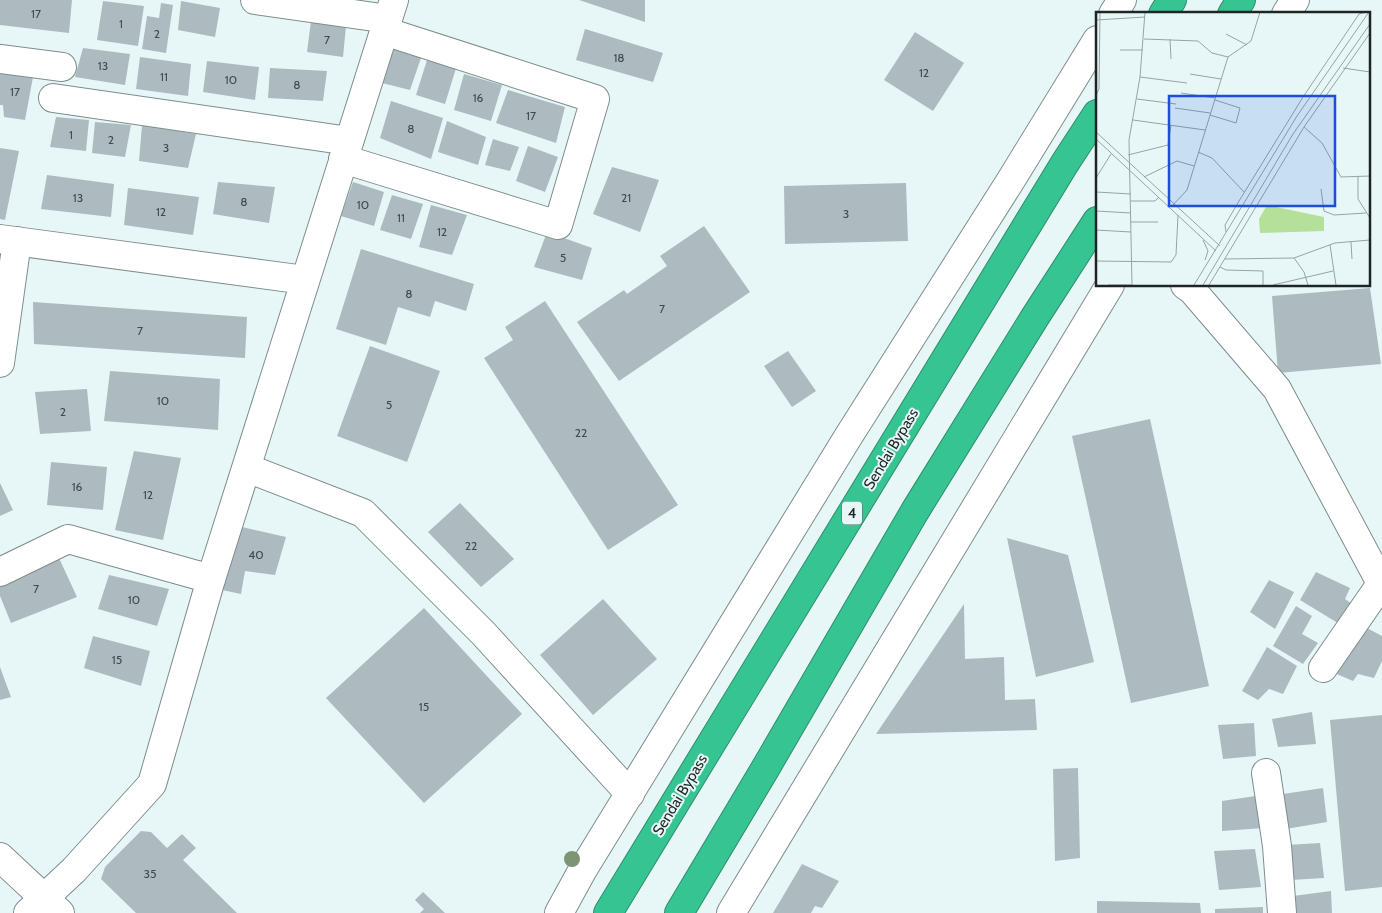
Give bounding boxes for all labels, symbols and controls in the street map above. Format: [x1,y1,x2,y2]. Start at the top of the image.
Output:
house number: 17 [31,6,41,21]
inset map [1096,12,1370,286]
house number: 1 [119,16,123,31]
house number: 2 [154,26,160,41]
house number: 7 [324,32,330,47]
house number: 18 [613,50,625,65]
house number: 13 [98,58,108,73]
house number: 12 [919,65,929,80]
house number: 11 [160,69,168,84]
house number: 10 [225,72,237,87]
house number: 8 [293,77,301,92]
house number: 17 [10,84,20,99]
house number: 16 [473,90,484,105]
house number: 17 [526,108,536,123]
house number: 8 [407,121,415,136]
house number: 1 [69,127,73,142]
house number: 2 [108,132,114,147]
house number: 3 [163,140,169,155]
house number: 13 [73,190,83,205]
house number: 21 [621,190,631,205]
house number: 8 [240,194,248,209]
house number: 10 [357,197,369,212]
house number: 12 [156,204,166,219]
house number: 3 [843,206,849,221]
house number: 11 [397,210,405,225]
house number: 12 [437,224,447,239]
house number: 5 [560,250,566,265]
house number: 8 [405,286,413,301]
house number: 7 [659,301,665,316]
house number: 7 [137,323,143,338]
house number: 10 [157,393,169,408]
house number: 5 [386,397,392,412]
house number: 2 [60,404,66,419]
street label: Sendai Bypass [860,405,922,493]
house number: 22 [575,425,587,440]
house number: 16 [72,479,83,494]
house number: 12 [143,487,153,502]
road number: 4 [842,502,862,524]
house number: 22 [465,538,477,553]
house number: 40 [248,547,264,562]
house number: 7 [33,581,39,596]
house number: 10 [128,592,140,607]
house number: 15 [112,652,122,667]
house number: 15 [419,699,429,714]
street label: Sendai Bypass [649,751,711,839]
house number: 35 [144,866,156,881]

